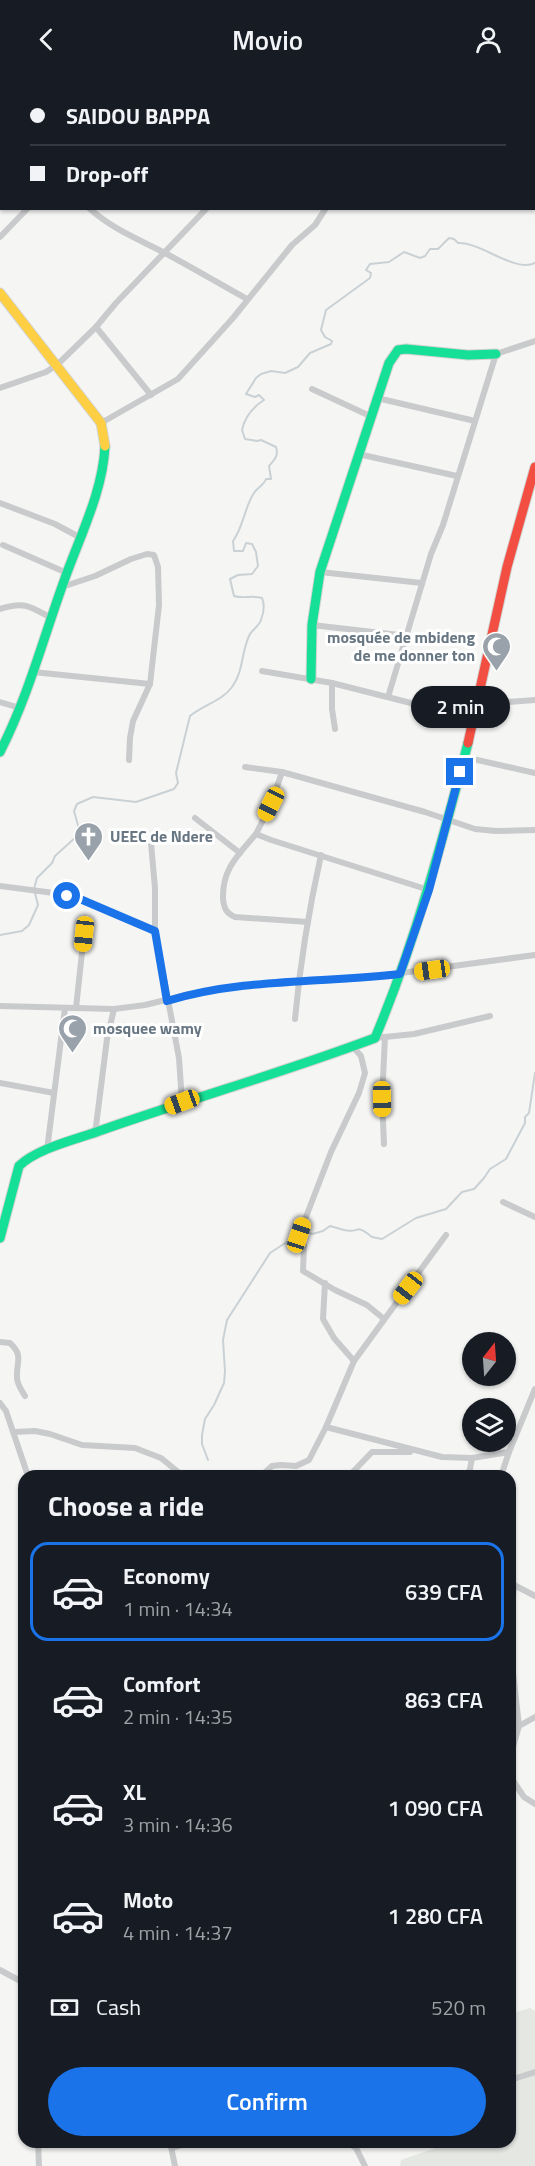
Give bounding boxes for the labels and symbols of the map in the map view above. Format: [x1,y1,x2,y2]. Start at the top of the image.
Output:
place label: mosquée de mbideng de me donner ton [327,625,475,667]
mosque icon: mosquée de mbideng de me donner ton [480,630,512,672]
callout: 2 min [410,685,510,727]
route end [446,758,473,785]
car [255,784,287,824]
church icon: UEEC de Ndere [73,820,105,862]
place label: UEEC de Ndere [110,824,213,848]
route start [53,882,80,909]
car [73,915,95,953]
car [413,959,451,981]
mosque icon: mosquee wamy [56,1012,88,1054]
place label: mosquee wamy [93,1016,202,1040]
car [373,1081,391,1117]
car [162,1087,202,1117]
car [285,1215,313,1255]
car [390,1268,426,1308]
north arrow [462,1332,516,1386]

